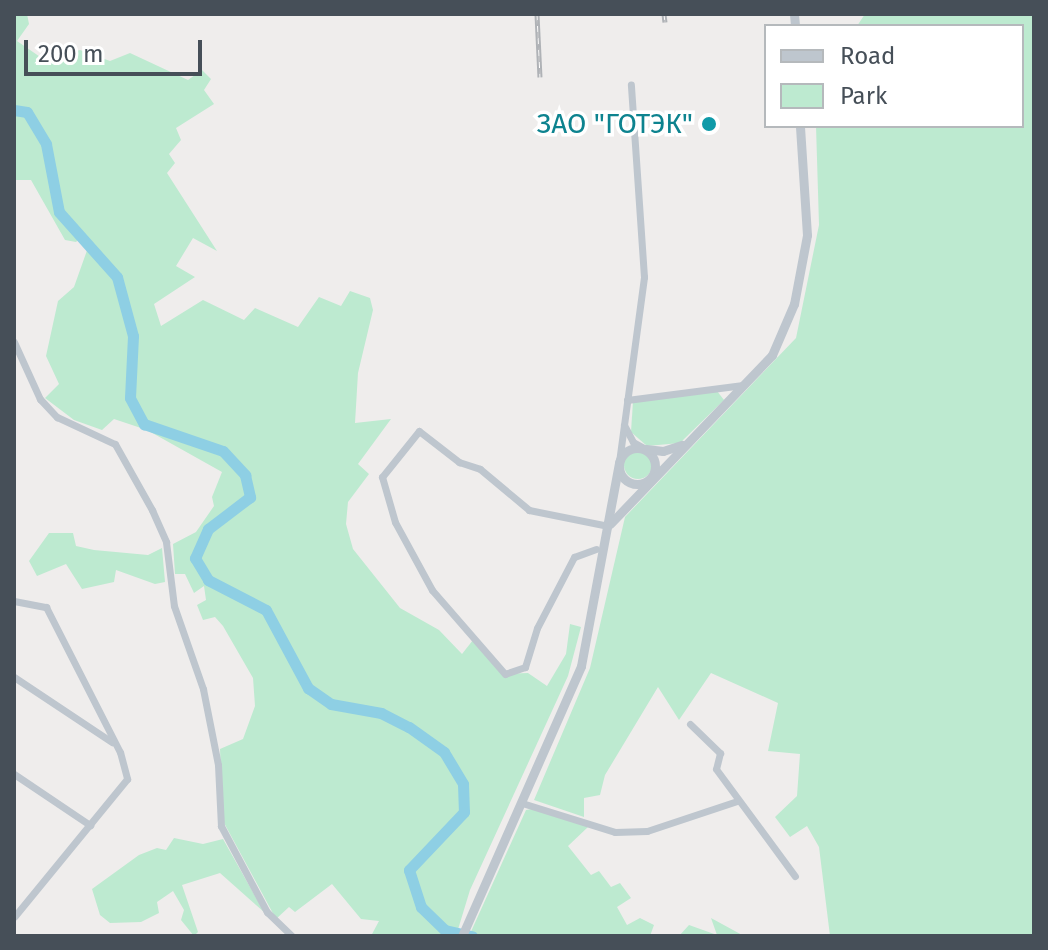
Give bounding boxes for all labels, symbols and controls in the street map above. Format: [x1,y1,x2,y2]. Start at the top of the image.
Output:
scale bar [28,24,206,74]
legend [764,24,1024,128]
text: 200 m [38,40,104,68]
text: Road [840,42,895,70]
text: Park [840,82,887,110]
place label: ЗАО "ГОТЭК" [537,107,693,141]
marker: ЗАО "ГОТЭК" [700,115,718,133]

